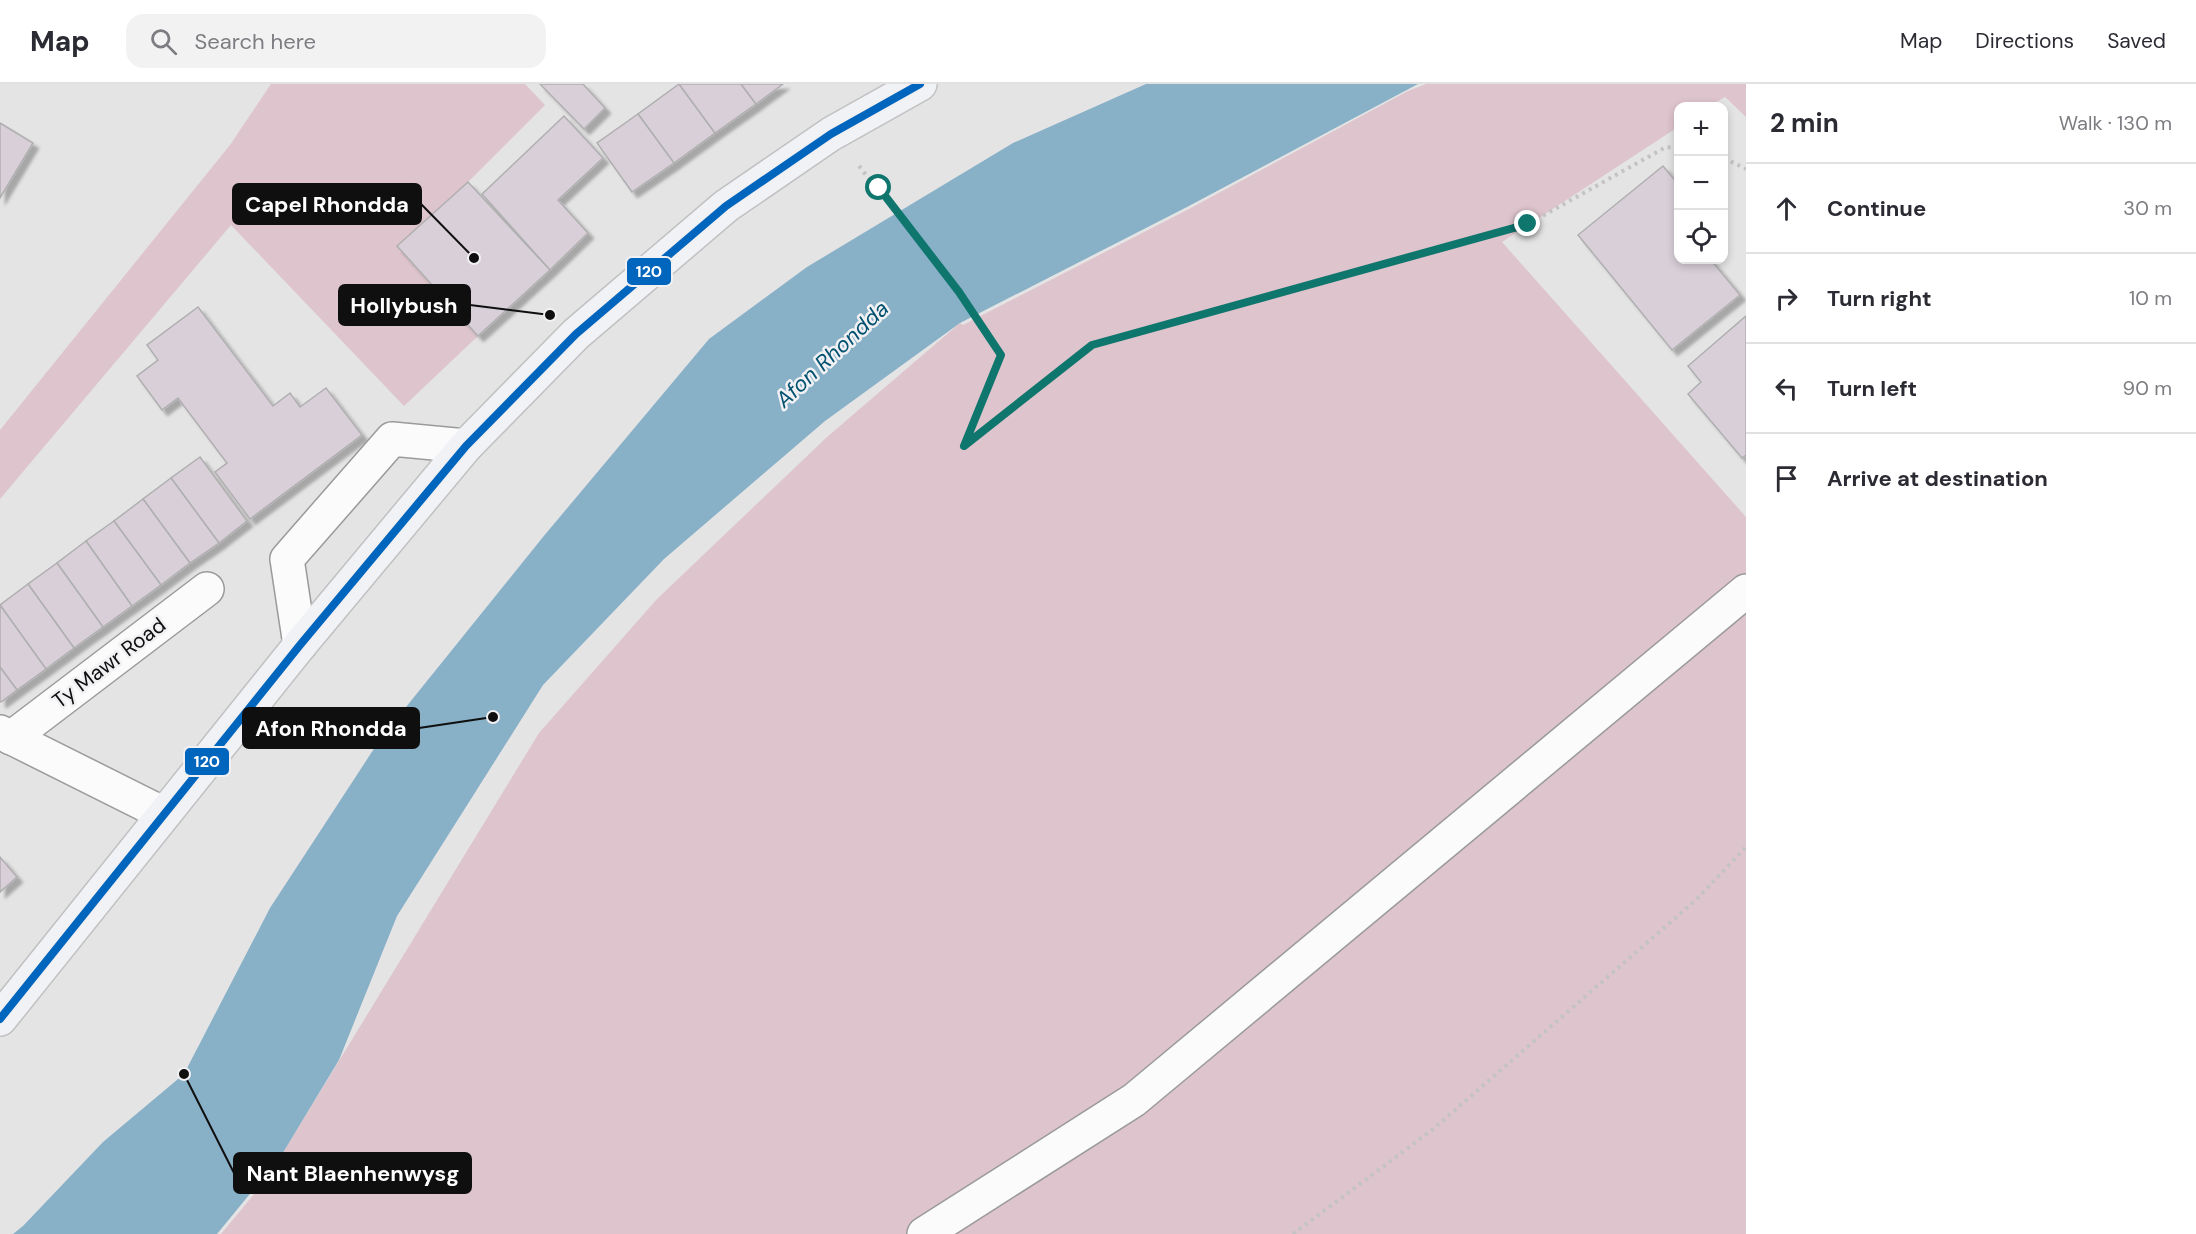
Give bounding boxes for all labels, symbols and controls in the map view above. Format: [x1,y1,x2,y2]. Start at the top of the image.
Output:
search box [126,14,546,68]
text: Map [30,23,90,60]
icon: search [147,25,180,58]
text: Search here [195,27,316,56]
text: Map [1900,27,1942,55]
text: Directions [1975,27,2074,55]
text: Saved [2107,27,2166,55]
map controls [1674,102,1728,264]
button: + [1674,102,1728,156]
text: 2 min [1770,106,1839,140]
text: Walk · 130 m [2059,110,2172,136]
button: − [1674,156,1728,210]
route start [865,174,891,200]
callout: Capel Rhondda [233,184,421,224]
text: Capel Rhondda [245,190,409,219]
icon: ahead [1770,192,1803,225]
text: Continue [1827,194,1926,223]
text: 30 m [2123,195,2172,221]
route end [1514,210,1540,236]
button: locate [1674,210,1728,264]
line badge: 120 [626,257,672,286]
text: 120 [636,261,662,282]
icon: right [1770,282,1803,315]
text: Turn right [1827,284,1932,313]
callout: Hollybush [339,285,470,325]
text: 10 m [2129,285,2172,311]
text: Hollybush [350,291,458,320]
water label: Afon Rhondda [768,294,895,415]
icon: left [1770,372,1803,405]
text: Turn left [1827,374,1917,403]
text: 90 m [2123,375,2172,401]
icon: arrive [1770,462,1803,495]
text: Arrive at destination [1827,464,2048,493]
street label: Ty Mawr Road [47,611,171,715]
callout: Afon Rhondda [243,708,419,748]
text: Afon Rhondda [255,714,407,743]
line badge: 120 [184,747,230,776]
text: 120 [194,751,220,772]
callout: Nant Blaenhenwysg [234,1153,471,1193]
text: Nant Blaenhenwysg [247,1159,459,1188]

